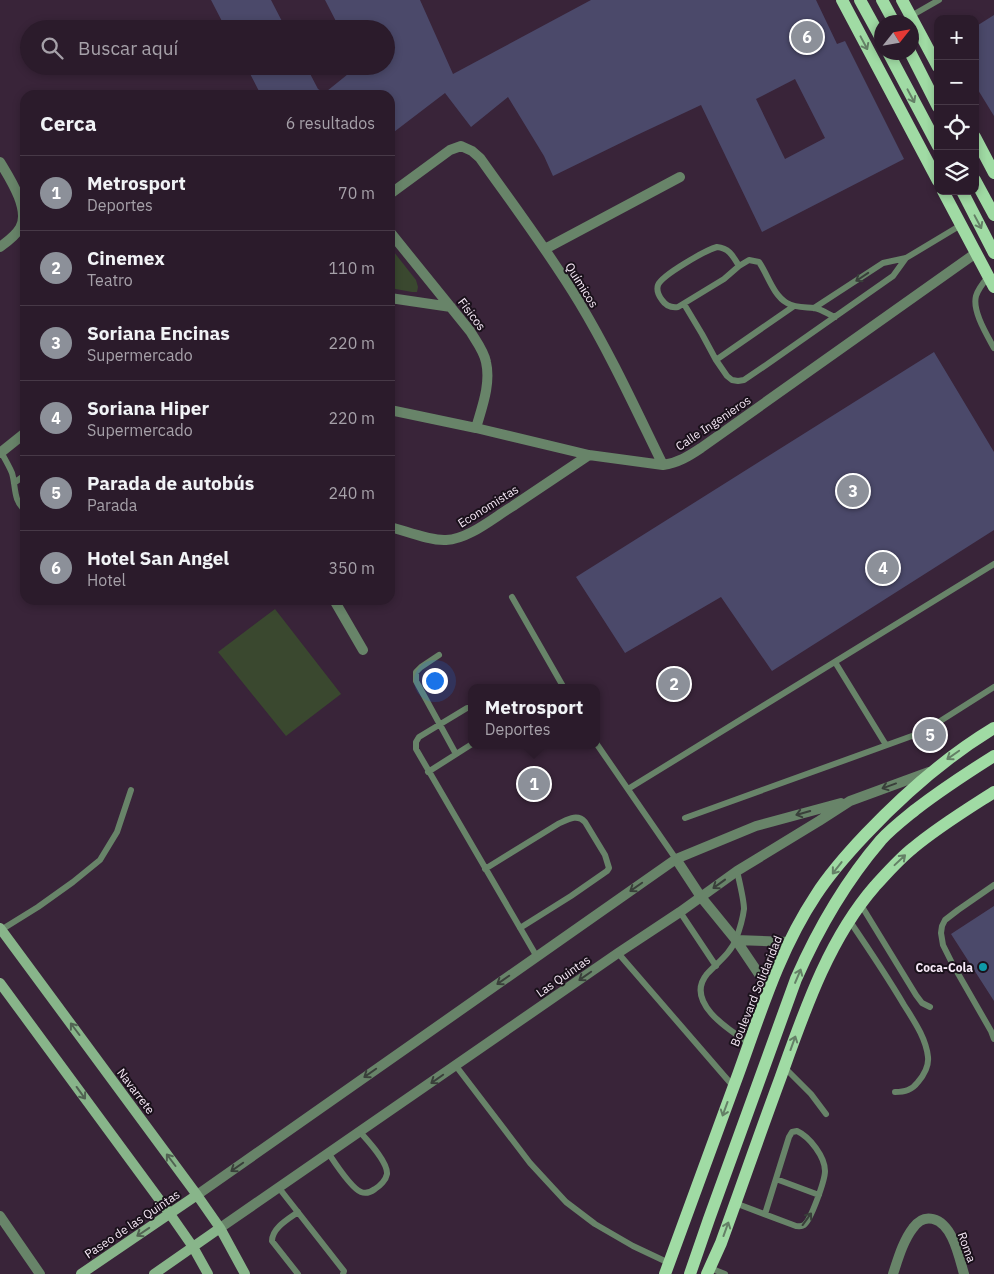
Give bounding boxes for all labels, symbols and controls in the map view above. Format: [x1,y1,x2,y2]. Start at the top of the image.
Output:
north arrow [874,15,919,60]
map controls [934,15,979,195]
button: + [934,15,979,60]
pin: 6 [791,18,823,56]
search box [20,20,395,75]
icon: search [38,34,66,62]
one-way arrow [860,35,869,50]
text: Buscar aquí [78,36,178,60]
button: − [934,60,979,105]
one-way arrow [906,88,916,103]
button: locate [934,105,979,150]
text: Cerca [40,109,97,137]
text: 6 resultados [286,113,375,133]
button: layers [934,150,979,195]
text: Metrosport [87,171,186,195]
text: 1 [51,183,61,203]
text: 70 m [338,183,375,203]
text: Deportes [87,195,153,215]
one-way arrow [974,214,983,229]
text: Cinemex [87,246,165,270]
text: 2 [51,258,61,278]
text: 110 m [328,258,375,278]
street label: Químicos [562,260,602,310]
text: Teatro [87,270,133,290]
one-way arrow [855,272,869,282]
street label: Físicos [455,295,489,333]
text: Soriana Encinas [87,321,230,345]
text: 3 [51,333,61,353]
text: 220 m [328,333,375,353]
text: Supermercado [87,345,193,365]
street label: Calle Ingenieros [673,392,754,454]
text: Soriana Hiper [87,396,209,420]
text: 4 [51,408,61,428]
text: 220 m [328,408,375,428]
text: Supermercado [87,420,193,440]
text: Parada de autobús [87,471,254,495]
pin: 3 [837,472,869,510]
street label: Economistas [455,481,521,531]
text: 5 [51,483,61,503]
text: 240 m [328,483,375,503]
text: Parada [87,495,137,515]
text: Hotel San Angel [87,546,229,570]
pin: 4 [867,549,899,587]
text: 6 [51,558,61,578]
text: 350 m [328,558,375,578]
text: Hotel [87,570,126,590]
pin: 2 [658,665,690,703]
your location [422,668,448,694]
popup [468,684,600,749]
text: Metrosport [485,695,583,719]
pin: 5 [914,716,946,754]
text: Deportes [485,719,550,739]
one-way arrow [947,750,961,760]
pin: 1 [518,765,550,803]
one-way arrow [882,782,897,791]
one-way arrow [795,809,811,818]
one-way arrow [894,854,907,866]
one-way arrow [831,861,842,874]
one-way arrow [712,879,726,889]
one-way arrow [630,882,644,892]
street label: Boulevard Solidaridad [727,933,785,1049]
street label: Las Quintas [533,952,593,1000]
place label: Coca-Cola [915,960,973,975]
marker: Coca-Cola [977,961,989,973]
one-way arrow [793,969,803,984]
one-way arrow [578,971,592,981]
one-way arrow [496,975,510,985]
one-way arrow [69,1023,80,1036]
one-way arrow [789,1036,798,1052]
street label: Navarrete [114,1065,158,1117]
one-way arrow [363,1068,377,1078]
one-way arrow [430,1074,444,1084]
one-way arrow [76,1086,86,1100]
one-way arrow [720,1101,729,1116]
one-way arrow [166,1154,177,1167]
one-way arrow [231,1161,244,1172]
street label: Paseo de las Quintas [81,1186,183,1261]
one-way arrow [802,1212,812,1226]
one-way arrow [722,1222,731,1237]
one-way arrow [136,1227,150,1237]
street label: Roma [955,1230,980,1265]

